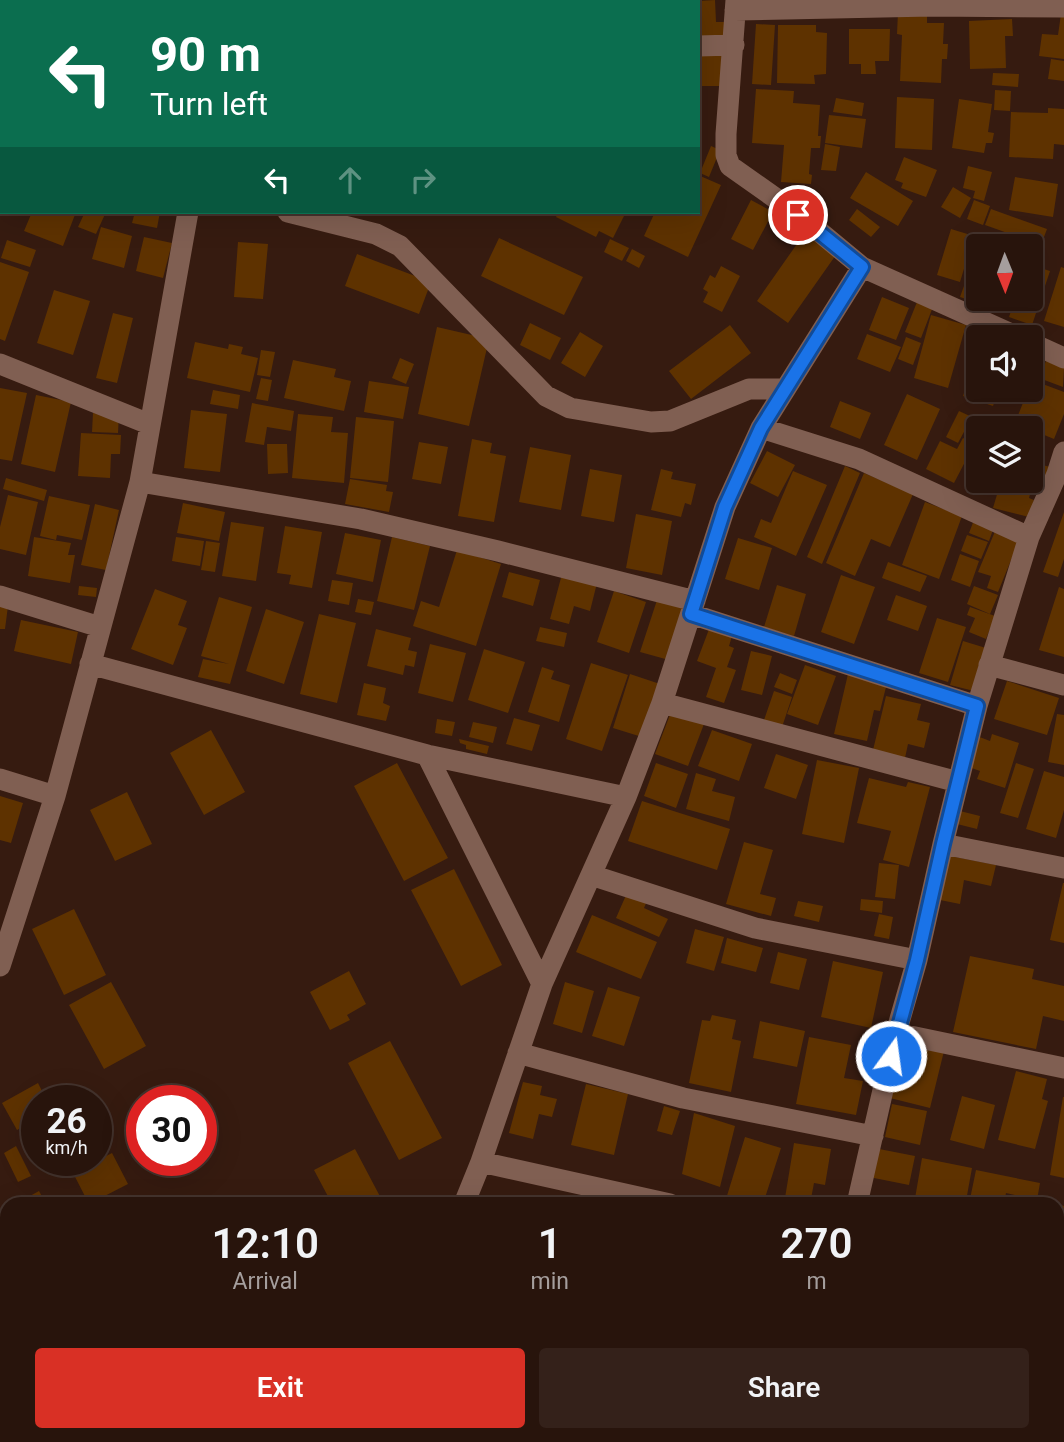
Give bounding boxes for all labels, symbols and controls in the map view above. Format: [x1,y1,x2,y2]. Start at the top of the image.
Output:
text: 90 m [150,26,261,83]
icon: left [35,28,126,119]
text: Turn left [150,85,268,123]
icon: left [258,161,296,199]
icon: ahead [331,161,369,199]
icon: right [404,161,442,199]
pin [768,185,828,245]
icon: arrive [779,196,817,234]
north arrow [966,234,1043,312]
map controls [966,234,1043,493]
button: sound [966,325,1043,402]
button: layers [966,416,1043,493]
position arrow [854,1019,928,1093]
speed limit sign: 30 [126,1085,217,1176]
text: 26 [46,1101,87,1142]
text: km/h [45,1137,88,1158]
text: 12:10 [212,1219,319,1268]
text: 1 [538,1219,562,1268]
text: 270 [780,1219,852,1268]
text: Arrival [233,1268,298,1295]
text: min [530,1268,569,1295]
text: m [806,1268,827,1295]
button: Exit [35,1348,525,1428]
button: Share [539,1348,1029,1428]

